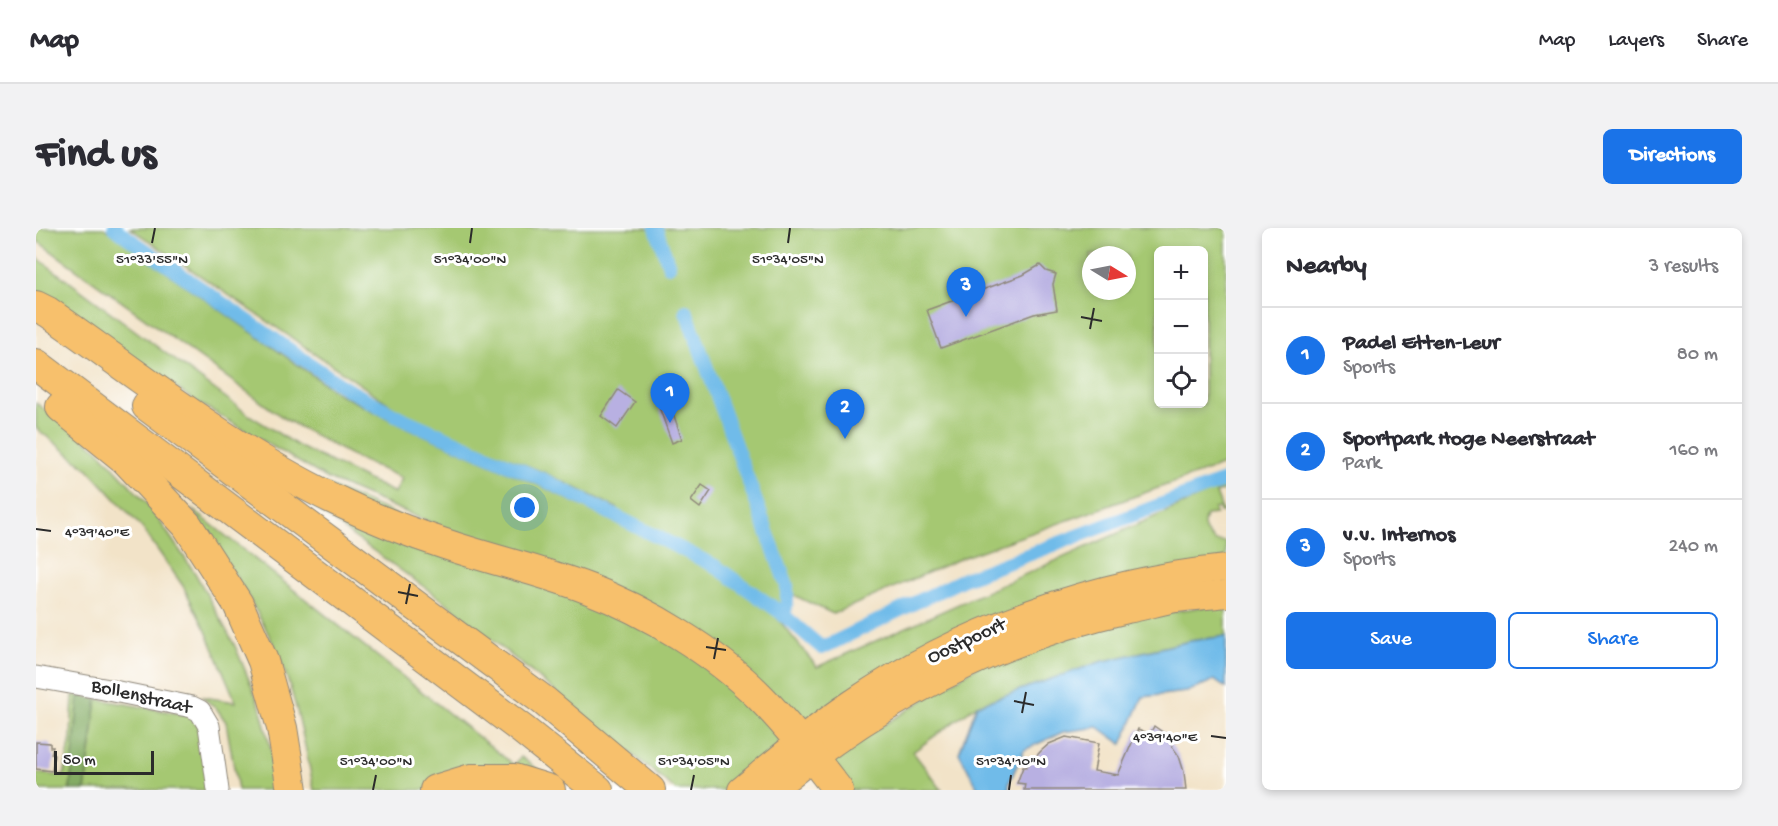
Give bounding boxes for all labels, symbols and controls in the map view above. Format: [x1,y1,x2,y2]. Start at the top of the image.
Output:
text: Map [30,25,79,58]
text: Map [1539,29,1575,54]
text: Layers [1608,29,1664,54]
text: Share [1697,29,1748,54]
button: Directions [1603,129,1742,184]
text: Find us [36,132,156,181]
north arrow [1082,246,1136,300]
map controls [1154,246,1208,408]
button: + [1154,246,1208,300]
text: 51°33'55"N [116,251,188,269]
text: 51°34'00"N [434,251,506,269]
text: 51°34'05"N [752,251,824,269]
text: Nearby [1286,252,1367,283]
text: 3 results [1649,256,1718,279]
pin: 3 [946,268,986,317]
button: − [1154,300,1208,354]
text: Padel Etten-Leur [1343,331,1500,357]
text: 1 [1301,344,1310,367]
text: 80 m [1677,344,1718,367]
button: locate [1154,354,1208,408]
text: Sports [1343,357,1395,380]
pin: 1 [650,374,690,423]
pin: 2 [826,390,864,439]
text: Sportpark Hoge Neerstraat [1343,427,1594,453]
text: 2 [1301,440,1310,463]
text: 160 m [1669,440,1718,463]
text: Park [1343,453,1381,476]
your location [510,493,539,522]
text: v.v. Internos [1343,523,1455,549]
text: 4°39'40"E [65,524,130,542]
text: 3 [1300,536,1311,559]
text: 240 m [1668,536,1718,559]
text: Sports [1343,549,1395,572]
button: Save [1286,612,1496,669]
button: Share [1508,612,1718,669]
street label: Oostpoort [924,613,1011,670]
street label: Bollenstraat [88,675,195,721]
text: 4°39'40"E [1133,729,1198,747]
scale bar [54,748,154,776]
text: 50 m [63,752,96,771]
text: 51°34'00"N [340,753,412,771]
text: 51°34'05"N [658,753,730,771]
text: 51°34'10"N [976,753,1046,771]

